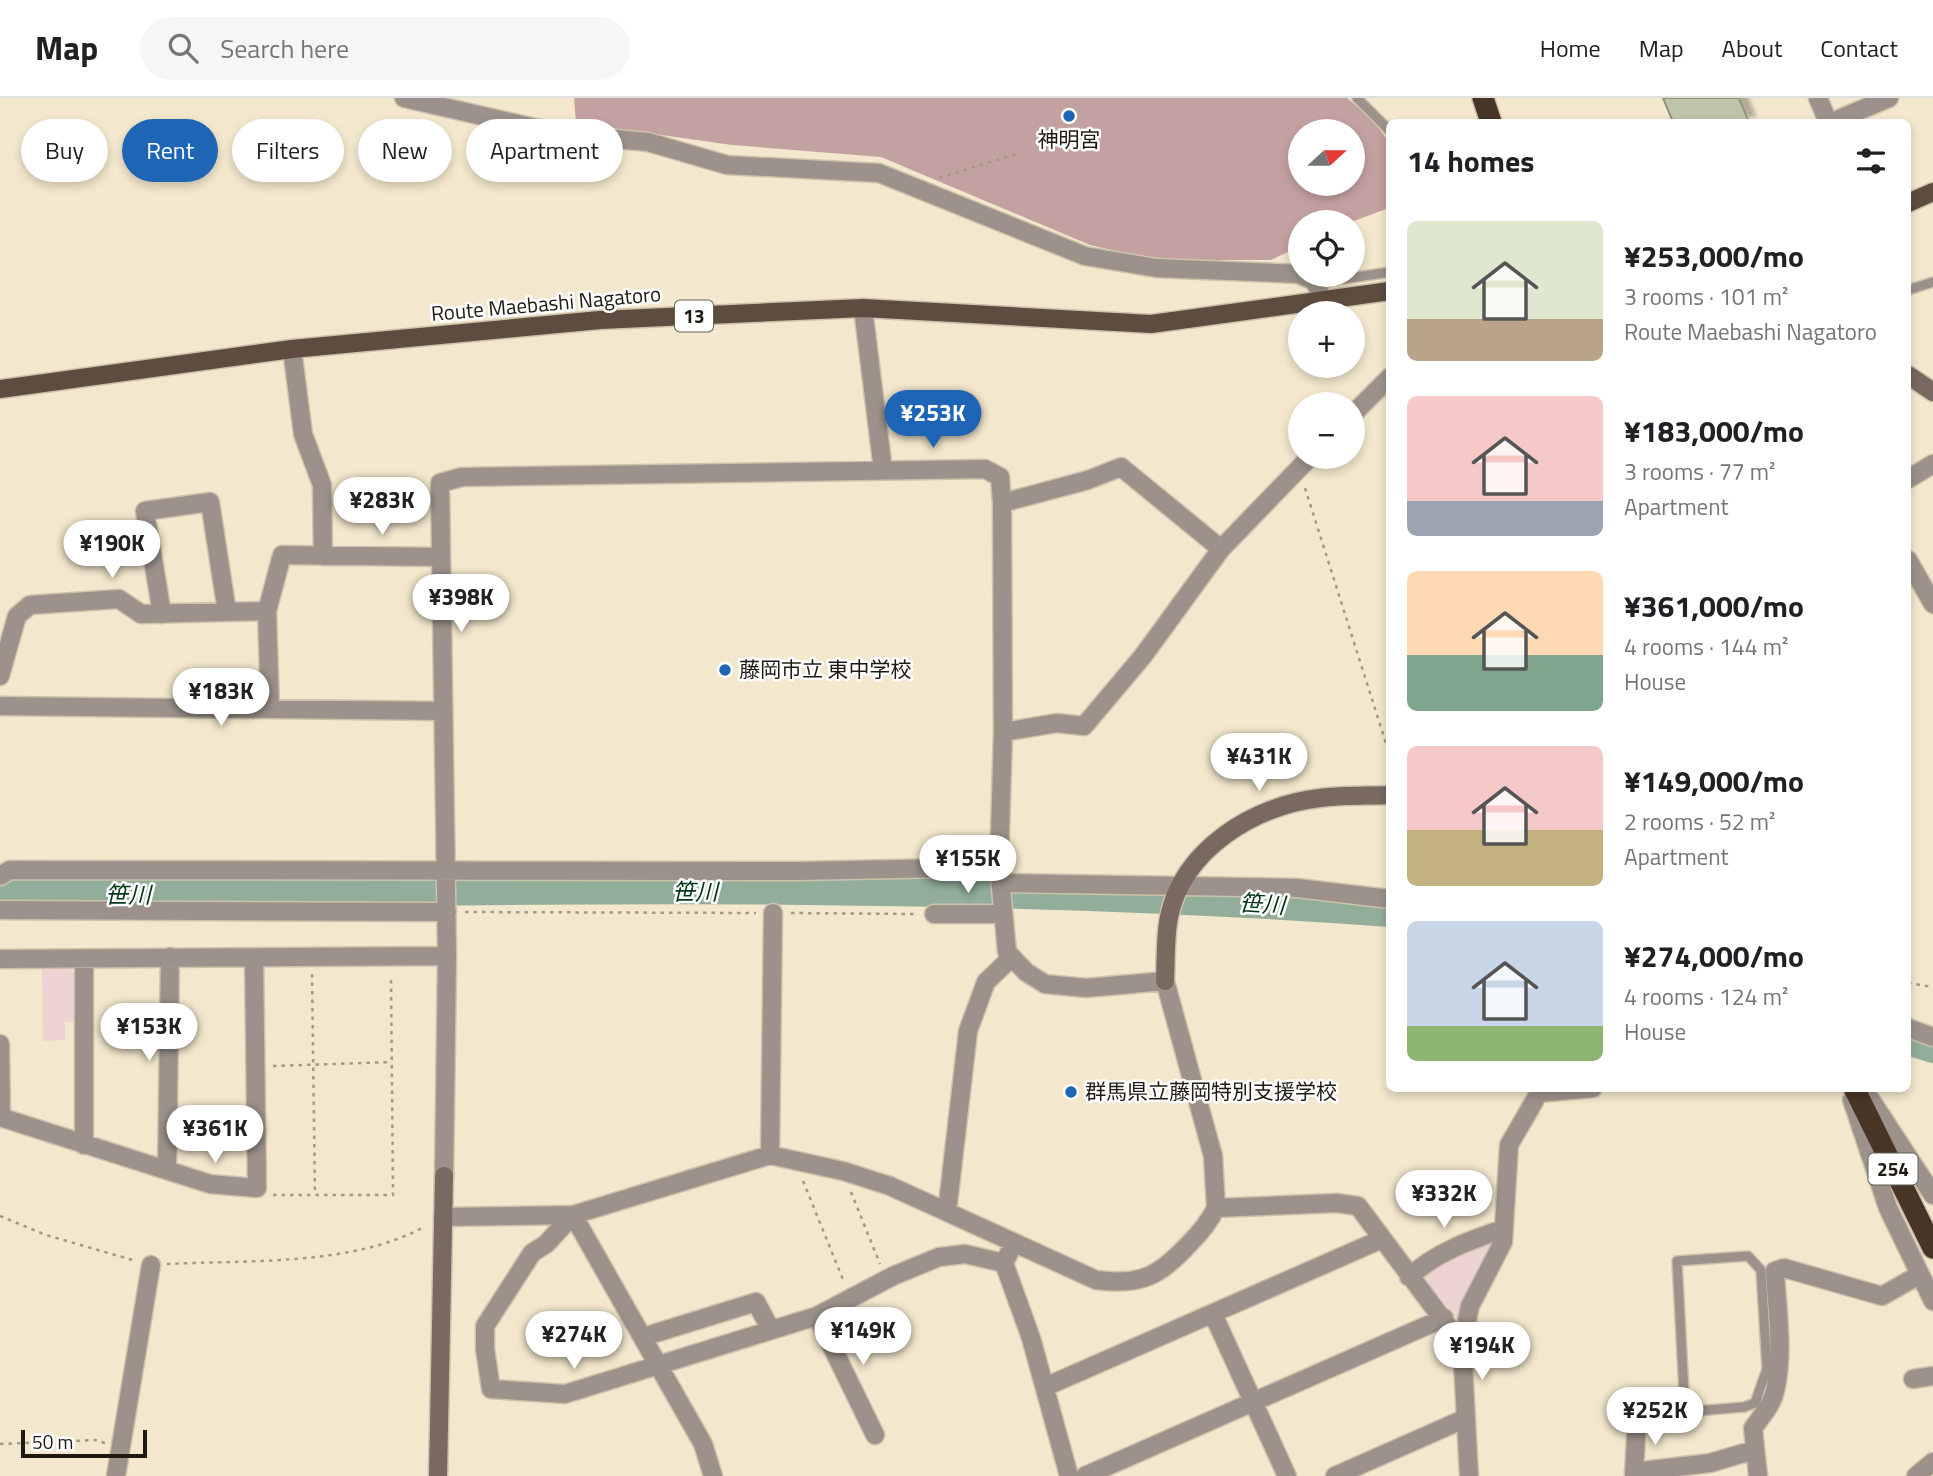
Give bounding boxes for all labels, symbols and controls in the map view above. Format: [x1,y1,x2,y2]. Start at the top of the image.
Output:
search box [140,17,630,80]
text: Map [35,23,98,73]
icon: search [164,29,202,67]
text: Search here [220,29,349,68]
text: Home [1540,30,1601,66]
text: Map [1639,30,1684,66]
text: About [1722,30,1782,66]
text: Contact [1820,30,1898,66]
marker: 神明宮 [1061,108,1077,124]
chip: Buy [21,119,108,182]
chip: Rent [122,119,218,182]
chip: Filters [232,119,344,182]
chip: New [358,119,452,182]
chip: Apartment [466,119,623,182]
north arrow [1288,119,1365,196]
map controls [1288,119,1365,469]
place label: 神明宮 [1038,123,1101,155]
text: 14 homes [1407,138,1534,184]
icon: filters [1852,142,1890,180]
button: locate [1288,210,1365,287]
text: ¥253,000/mo [1624,233,1804,279]
icon: home [1463,249,1547,333]
street label: Route Maebashi Nagatoro [430,277,662,329]
text: 3 rooms · 101 m² [1624,279,1788,314]
road number: 13 [675,300,713,331]
button: + [1288,301,1365,378]
text: Route Maebashi Nagatoro [1624,314,1877,349]
pin: ¥253K [884,390,982,450]
button: − [1288,392,1365,469]
text: ¥253K [900,395,966,430]
text: ¥183,000/mo [1624,408,1804,454]
icon: home [1463,424,1547,508]
text: 3 rooms · 77 m² [1624,454,1775,489]
pin: ¥283K [333,478,431,537]
text: ¥283K [349,482,415,517]
text: Apartment [1624,489,1729,524]
pin: ¥190K [63,520,161,580]
text: ¥190K [79,525,145,560]
pin: ¥398K [412,574,510,634]
text: ¥398K [428,579,494,614]
text: ¥361,000/mo [1624,583,1804,629]
icon: home [1463,599,1547,683]
text: 4 rooms · 144 m² [1624,629,1788,664]
place label: 藤岡市立 東中学校 [739,653,912,685]
marker: 藤岡市立 東中学校 [717,662,733,678]
text: House [1624,664,1686,699]
pin: ¥183K [172,668,270,728]
text: ¥183K [188,673,254,708]
pin: ¥431K [1210,734,1308,793]
text: ¥431K [1226,738,1292,773]
text: ¥149,000/mo [1624,758,1804,804]
icon: home [1463,774,1547,858]
text: 2 rooms · 52 m² [1624,804,1775,839]
pin: ¥155K [919,836,1017,895]
text: Apartment [1624,839,1729,874]
text: ¥155K [935,840,1001,875]
water label: 笹川 [672,874,721,909]
water label: 笹川 [105,877,154,912]
water label: 笹川 [1238,884,1289,923]
text: ¥274,000/mo [1624,933,1804,979]
icon: home [1463,949,1547,1033]
text: 4 rooms · 124 m² [1624,979,1788,1014]
pin: ¥153K [100,1004,198,1063]
text: ¥153K [116,1008,182,1043]
text: House [1624,1014,1686,1049]
place label: 群馬県立藤岡特別支援学校 [1085,1075,1337,1107]
marker: 群馬県立藤岡特別支援学校 [1063,1084,1079,1100]
pin: ¥361K [166,1105,264,1165]
text: ¥361K [182,1110,248,1145]
road number: 254 [1868,1154,1918,1184]
pin: ¥332K [1395,1170,1493,1230]
text: ¥332K [1411,1175,1477,1210]
pin: ¥149K [814,1308,912,1367]
pin: ¥274K [525,1312,623,1371]
text: ¥149K [830,1312,896,1347]
text: ¥274K [541,1316,607,1351]
pin: ¥194K [1433,1322,1531,1382]
text: ¥194K [1449,1327,1515,1362]
pin: ¥252K [1606,1388,1704,1447]
text: ¥252K [1622,1392,1688,1427]
scale bar [21,1427,147,1459]
text: 50 m [32,1427,73,1456]

